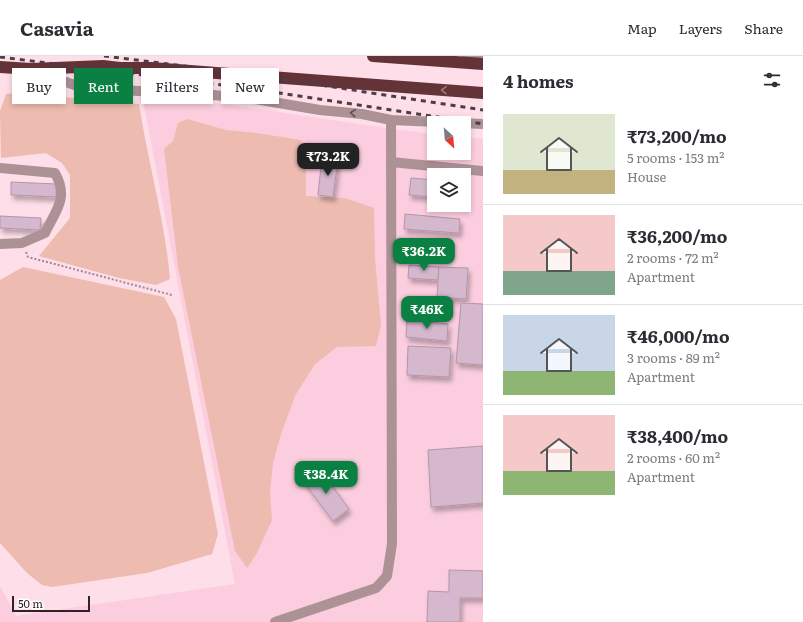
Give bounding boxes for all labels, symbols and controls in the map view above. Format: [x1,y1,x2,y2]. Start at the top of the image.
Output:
text: Casavia [20,14,94,42]
text: Map [627,18,657,38]
text: Layers [679,18,722,38]
text: Share [744,18,783,38]
chip: Buy [12,68,66,104]
chip: Rent [74,68,133,104]
chip: Filters [141,68,213,104]
chip: New [221,68,279,104]
text: 4 homes [503,68,574,93]
icon: filters [761,69,783,91]
one-way arrow [441,85,447,94]
one-way arrow [350,109,356,118]
north arrow [427,116,471,160]
map controls [427,116,471,212]
text: ₹73,200/mo [627,123,727,148]
icon: home [535,130,583,178]
pin: ₹73.2K [295,143,361,177]
text: ₹73.2K [306,146,350,165]
text: 5 rooms · 153 m² [627,148,725,167]
text: House [627,167,666,186]
button: layers [427,168,471,212]
text: ₹36,200/mo [627,223,727,248]
icon: home [535,231,583,279]
pin: ₹36.2K [391,238,457,272]
text: ₹36.2K [402,241,446,260]
text: 2 rooms · 72 m² [627,248,719,267]
text: Apartment [627,267,695,286]
pin: ₹46K [403,296,451,330]
text: ₹46K [410,299,444,318]
text: ₹46,000/mo [627,323,730,348]
icon: home [535,331,583,379]
text: 3 rooms · 89 m² [627,348,720,367]
text: Apartment [627,367,695,386]
text: ₹38,400/mo [627,423,728,448]
icon: home [535,431,583,479]
text: 2 rooms · 60 m² [627,448,720,467]
pin: ₹38.4K [293,461,359,495]
text: ₹38.4K [304,464,348,483]
text: Apartment [627,467,695,486]
scale bar [12,594,90,613]
text: 50 m [18,595,43,611]

